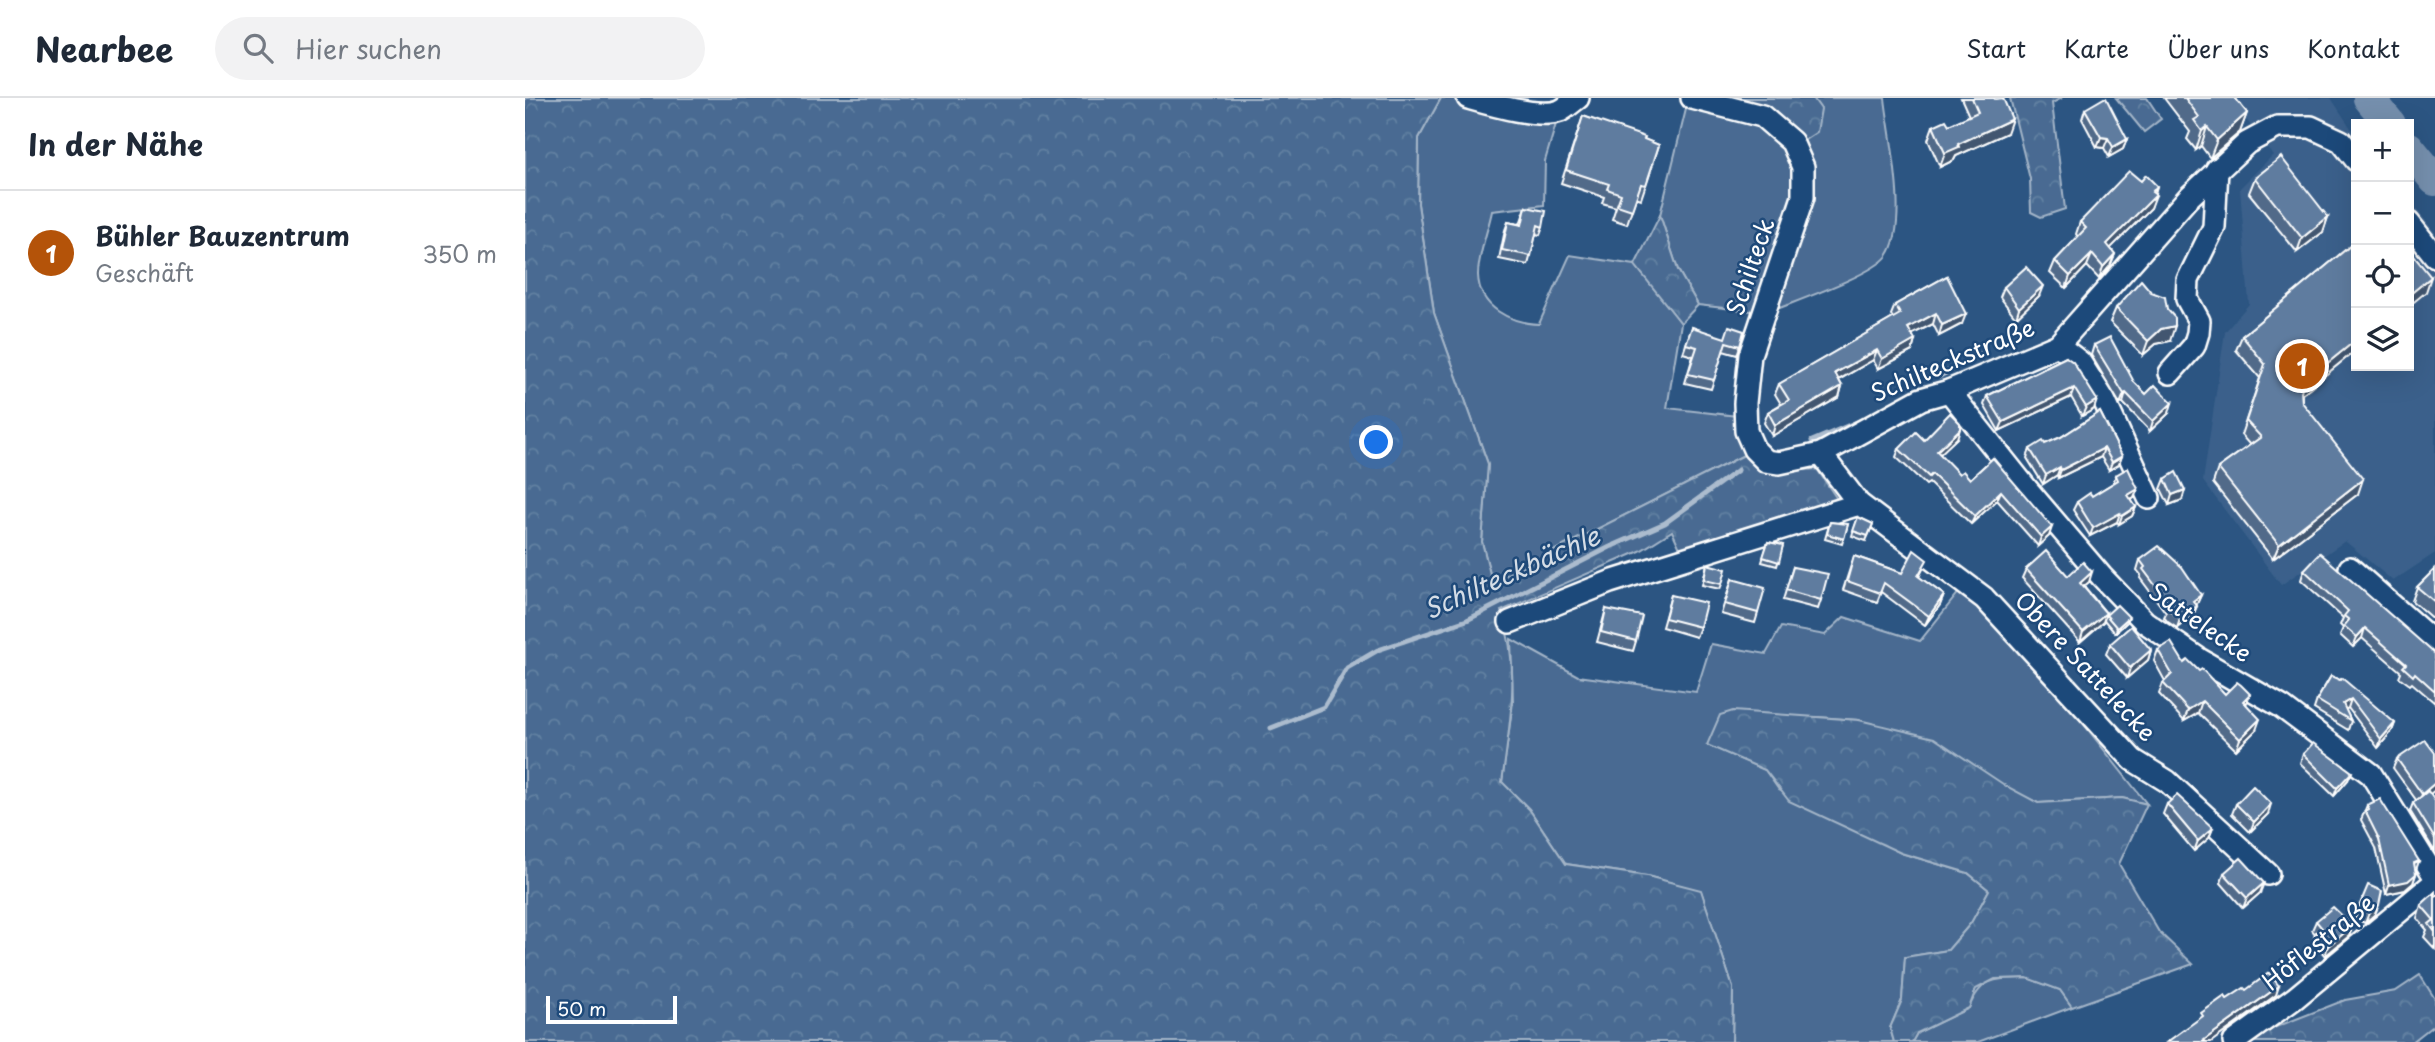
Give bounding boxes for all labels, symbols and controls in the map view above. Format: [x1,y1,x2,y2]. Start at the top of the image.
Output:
search box [215,17,705,80]
text: Nearbee [35,23,173,73]
icon: search [239,29,277,67]
text: Hier suchen [295,29,442,68]
text: Start [1966,30,2026,66]
text: Karte [2064,30,2129,66]
text: Über uns [2167,30,2269,66]
text: Kontakt [2307,30,2400,66]
map controls [2351,119,2414,371]
button: + [2351,119,2414,182]
text: In der Nähe [28,121,203,166]
button: − [2351,182,2414,245]
street label: Schilteck [1716,213,1783,320]
text: Bühler Bauzentrum [95,216,350,255]
text: 1 [46,236,57,271]
text: 350 m [422,236,497,271]
button: locate [2351,245,2414,308]
text: Geschäft [95,255,194,290]
street label: Schilteckstraße [1865,308,2040,410]
button: layers [2351,308,2414,371]
pin: 1 [2279,340,2325,392]
your location [1359,425,1393,459]
water label: Schilteckbächle [1417,515,1607,628]
street label: Sattelecke [2142,573,2260,670]
street label: Obere Sattelecke [2007,582,2166,749]
street label: Höflestraße [2253,885,2382,998]
scale bar [546,993,677,1025]
text: 50 m [557,994,606,1022]

